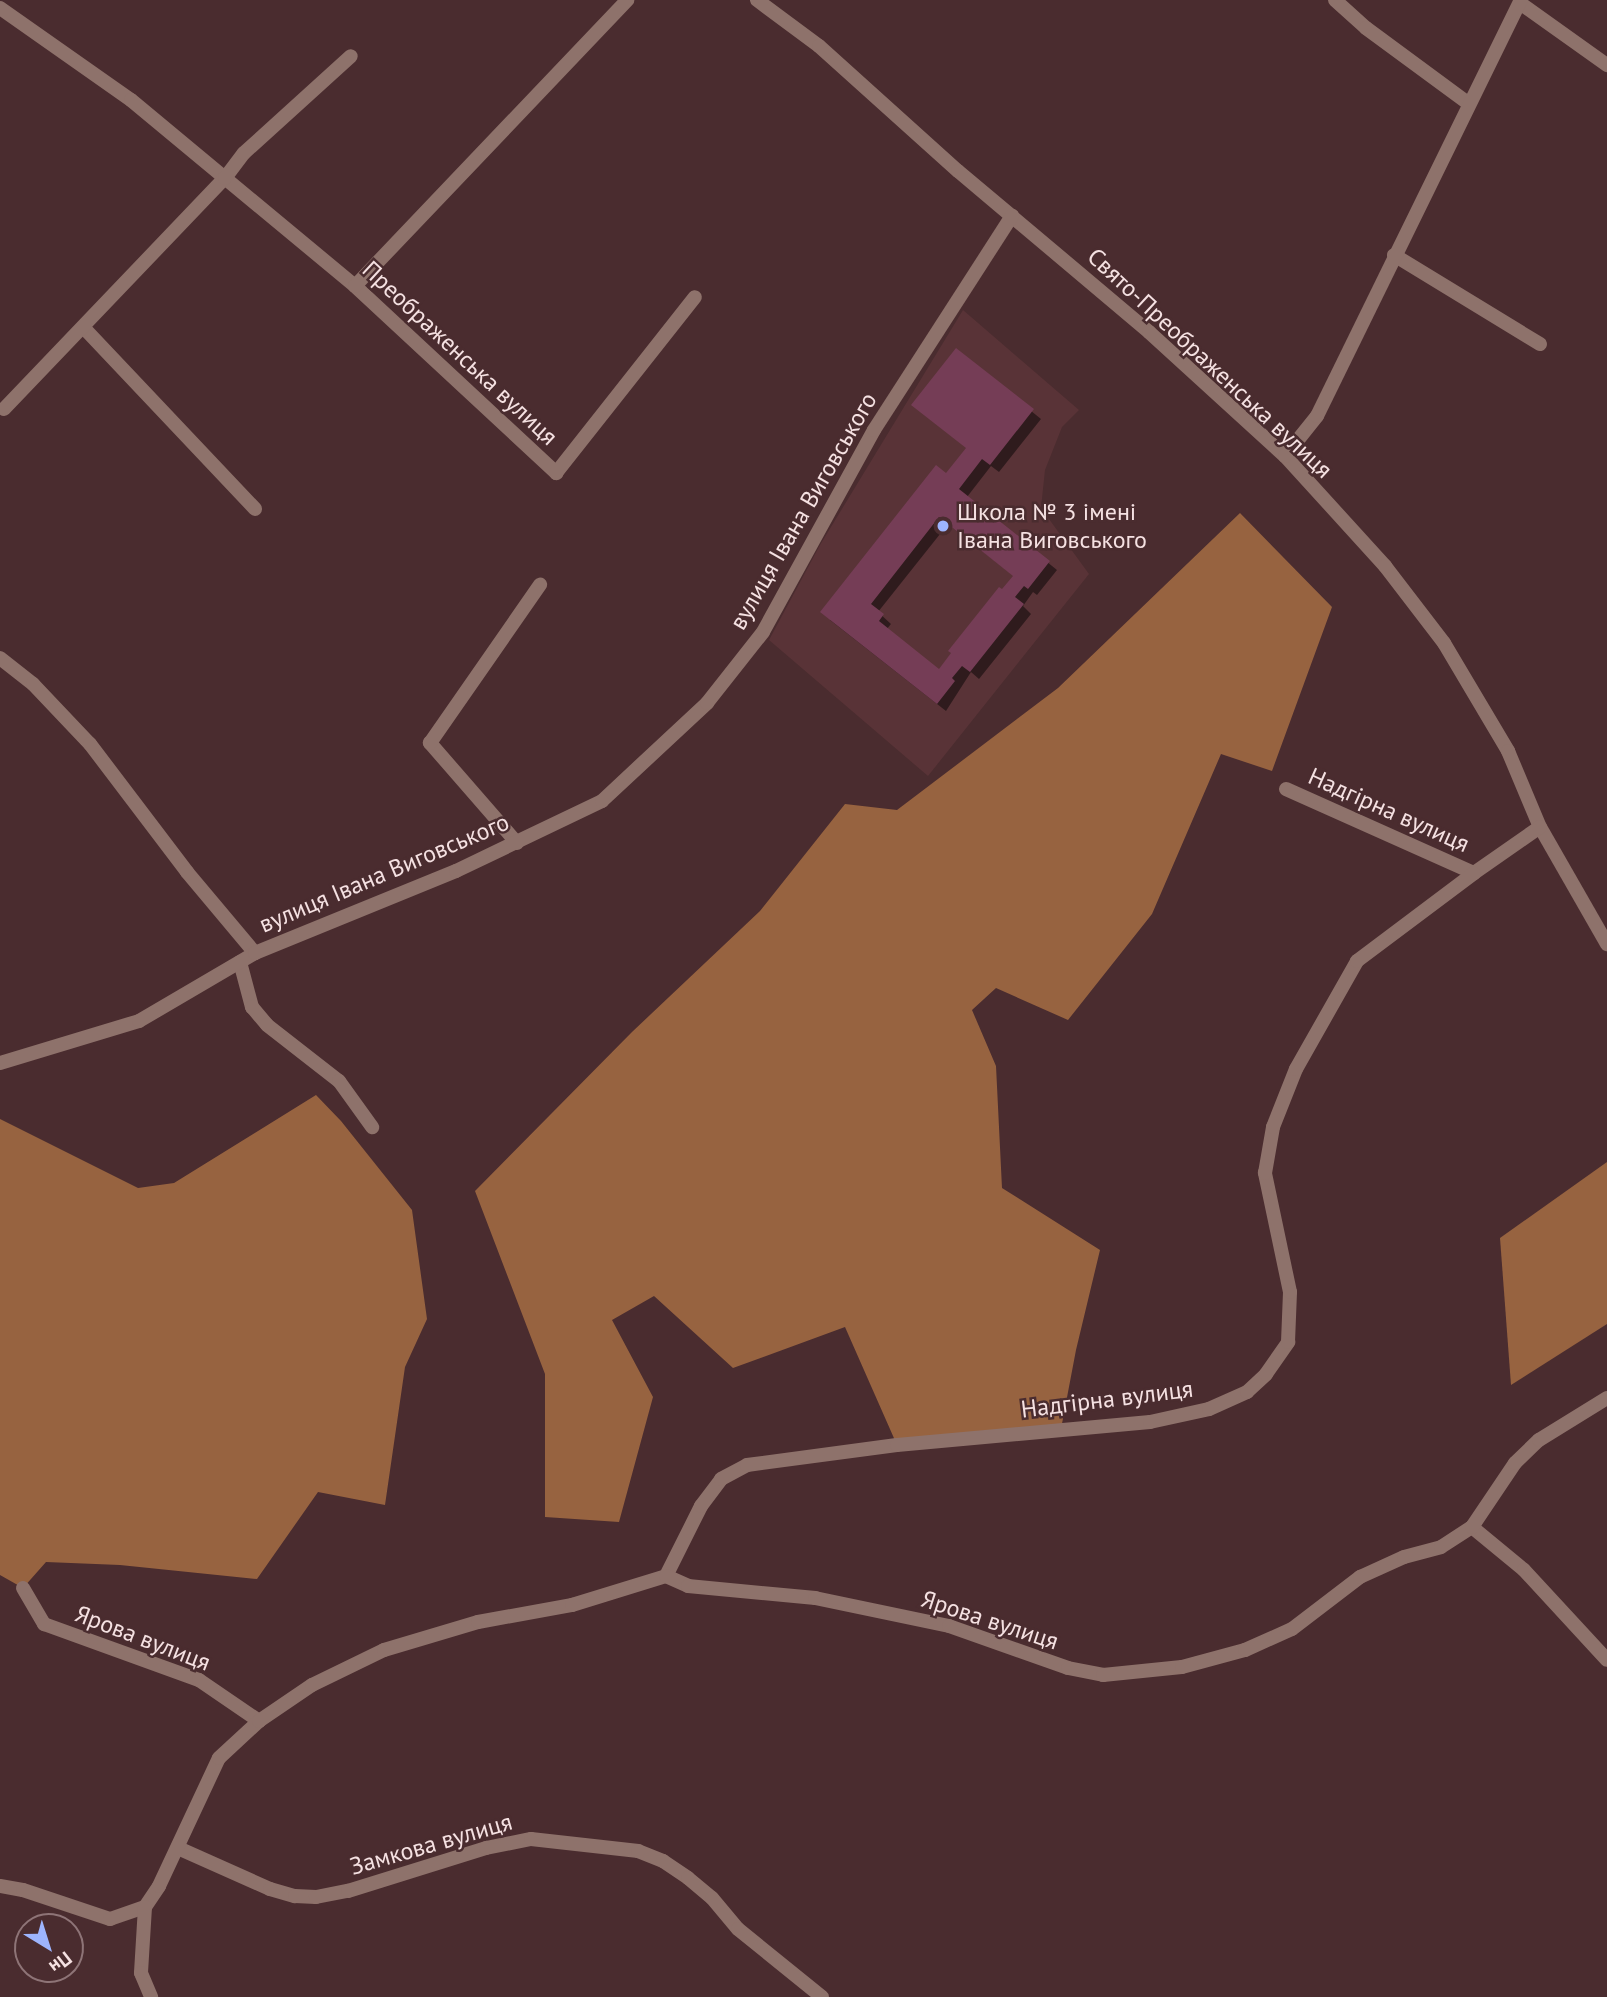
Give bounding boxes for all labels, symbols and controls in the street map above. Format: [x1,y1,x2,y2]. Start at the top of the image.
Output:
street label: Свято-Преображенська вулиця [1082,242,1338,484]
street label: Преображенська вулиця [356,255,564,451]
street label: вулиця Івана Виговського [723,387,883,635]
place label: Школа № 3 імені Івана Виговського [957,498,1147,554]
marker: Школа № 3 імені Івана Виговського [935,518,951,534]
street label: Надгірна вулиця [1304,762,1474,858]
street label: вулиця Івана Виговського [255,807,513,939]
street label: Надгірна вулиця [1019,1374,1195,1424]
street label: Ярова вулиця [918,1584,1062,1656]
street label: Ярова вулиця [71,1599,215,1677]
street label: Замкова вулиця [347,1807,515,1881]
north arrow [14,1913,84,1983]
text: Пн [45,1947,77,1979]

